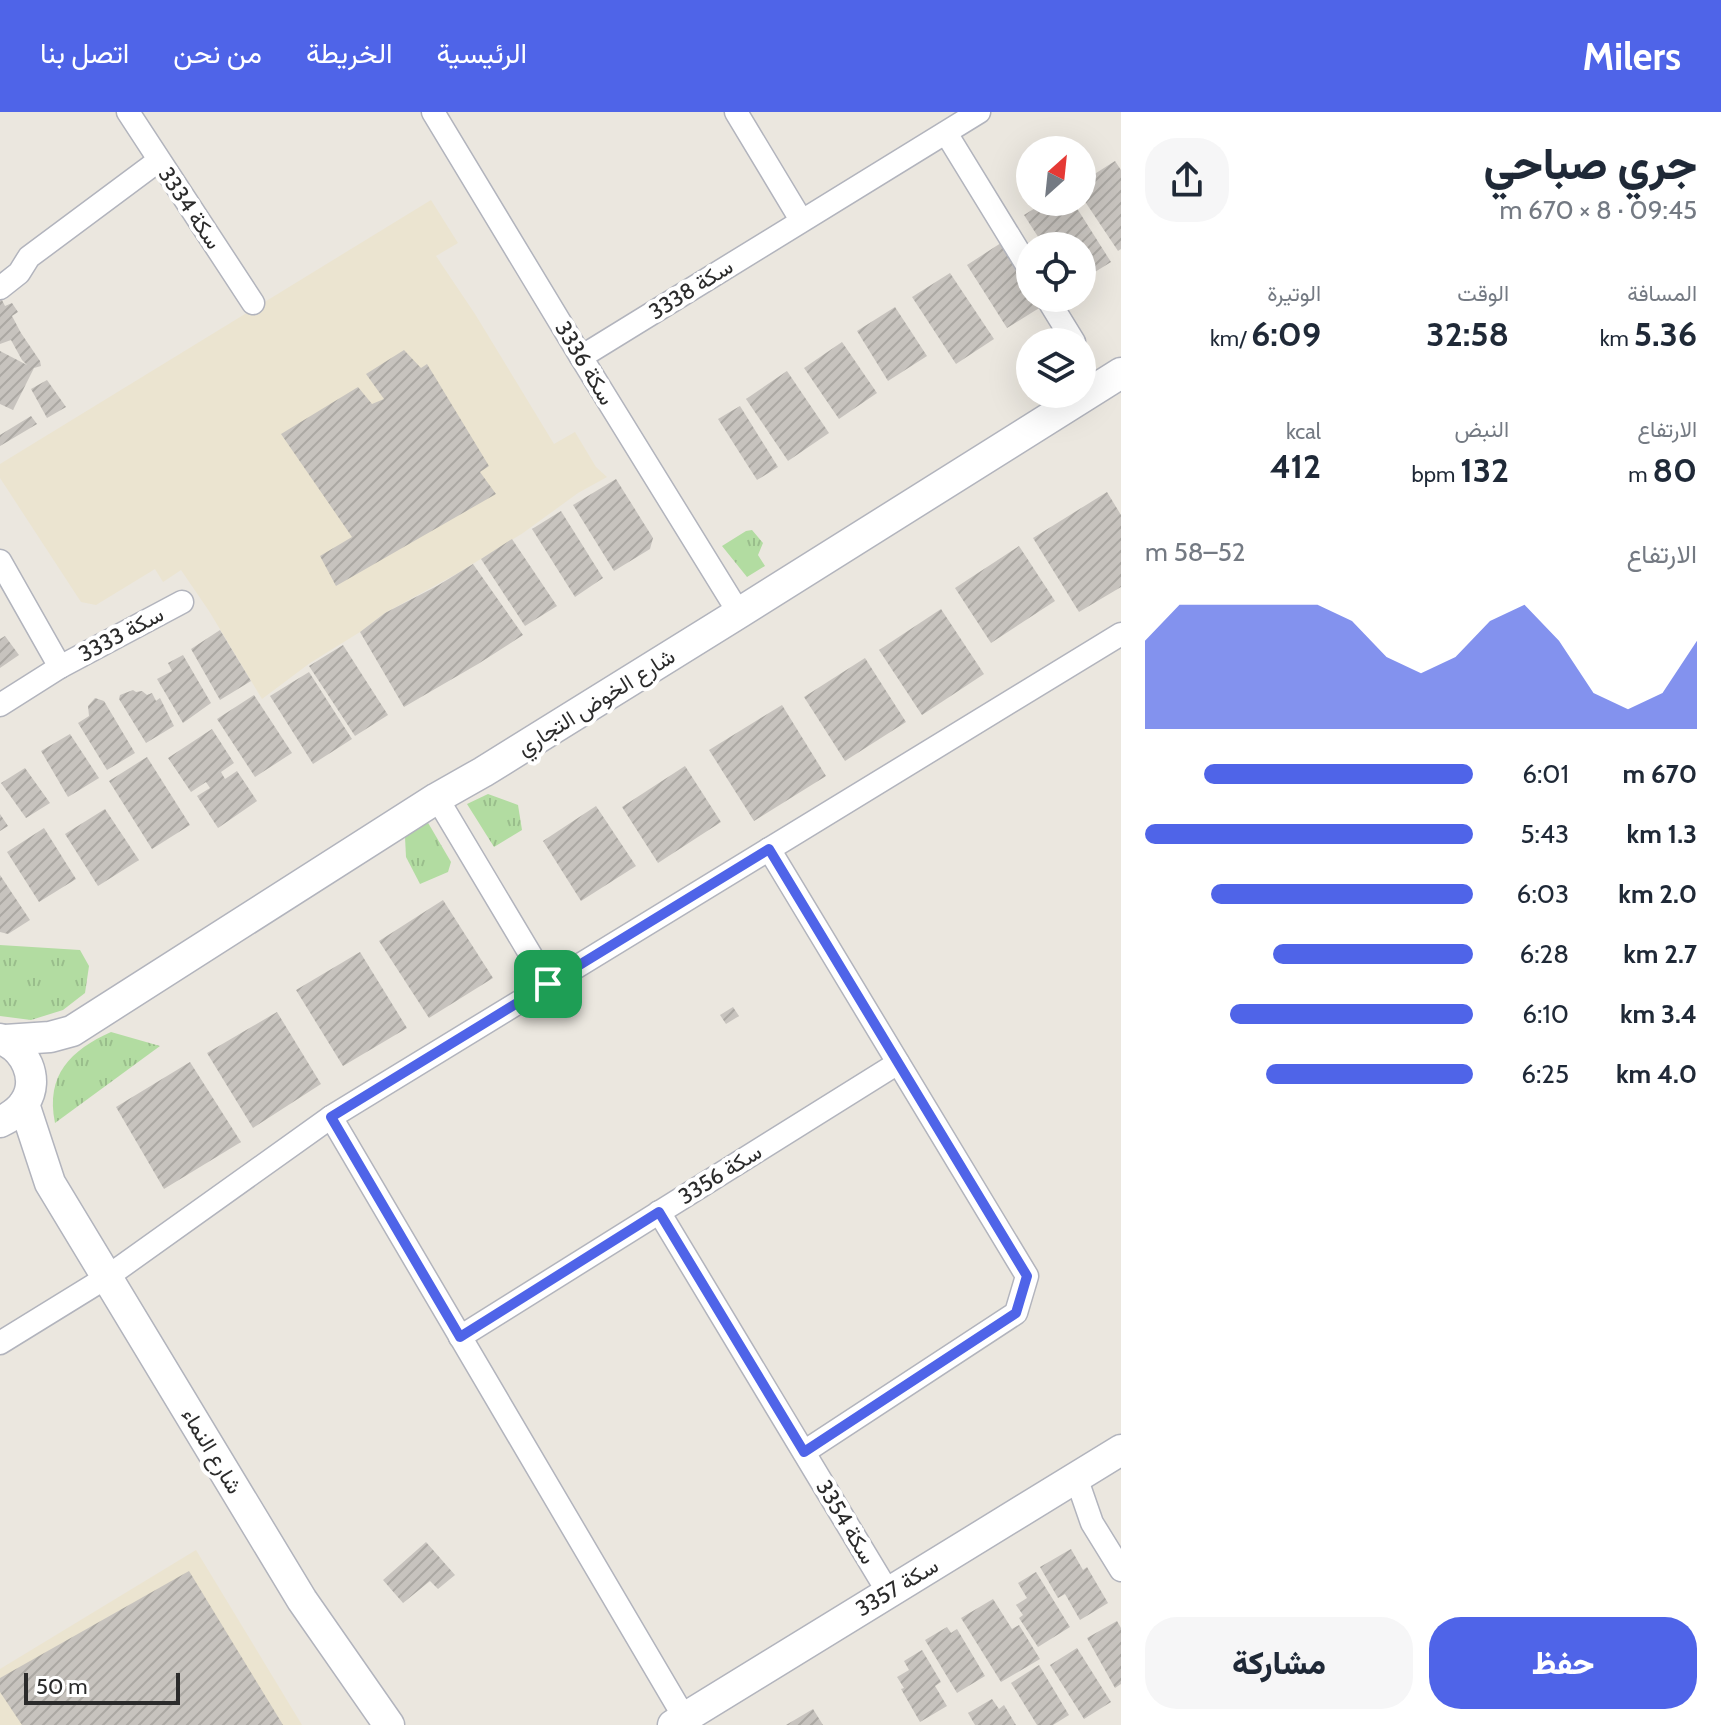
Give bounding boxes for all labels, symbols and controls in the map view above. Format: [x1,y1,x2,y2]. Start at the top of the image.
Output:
text: Milers [1583,33,1681,80]
text: اتصل بنا [40,36,129,70]
text: من نحن [173,36,262,70]
text: الخريطة [306,36,393,70]
text: الرئيسية [437,36,527,70]
north arrow [1016,136,1096,216]
map controls [1016,136,1096,408]
text: جري صباحي [1484,137,1697,190]
button: share [1145,138,1229,222]
street label: سكة 3334 [153,162,227,254]
text: 09:45 · 8 × 670 m [1499,194,1697,226]
button: locate [1016,232,1096,312]
street label: سكة 3338 [644,253,738,325]
text: الوتيرة [1267,280,1321,307]
text: الوقت [1457,280,1509,307]
text: المسافة [1627,280,1697,307]
text: 6:09 [1251,313,1321,355]
text: 32:58 [1426,313,1509,355]
text: 5.36 [1634,313,1697,355]
street label: سكة 3336 [549,316,621,410]
text: /km [1210,325,1251,352]
text: km [1600,325,1634,352]
button: layers [1016,328,1096,408]
text: النبض [1455,416,1509,443]
text: الارتفاع [1637,416,1697,443]
text: kcal [1286,418,1321,445]
text: 412 [1270,445,1321,487]
text: 132 [1460,449,1509,491]
text: 80 [1652,449,1697,491]
text: bpm [1411,461,1460,488]
text: m [1628,461,1652,488]
text: 52–58 m [1145,536,1245,568]
text: الارتفاع [1626,538,1697,570]
street label: سكة 3333 [74,600,168,668]
street label: شارع الخوض التجاري [512,643,683,766]
text: 6:01 [1522,758,1569,790]
text: 670 m [1623,758,1697,790]
text: 5:43 [1520,818,1569,850]
text: 1.3 km [1627,818,1697,850]
text: 6:03 [1517,878,1569,910]
text: 2.0 km [1618,878,1697,910]
text: 6:28 [1519,938,1569,970]
text: 2.7 km [1623,938,1697,970]
pin [514,950,582,1018]
icon: arrive [526,962,570,1006]
text: 6:10 [1522,998,1569,1030]
text: 3.4 km [1620,998,1697,1030]
text: 6:25 [1521,1058,1569,1090]
text: 4.0 km [1616,1058,1697,1090]
street label: سكة 3356 [673,1138,767,1210]
street label: شارع النماء [175,1403,248,1499]
street label: سكة 3354 [810,1475,882,1569]
street label: سكة 3357 [851,1552,943,1622]
button: مشاركة [1145,1617,1413,1709]
button: حفظ [1429,1617,1697,1709]
scale bar [24,1669,180,1705]
text: 50 m [36,1673,88,1700]

